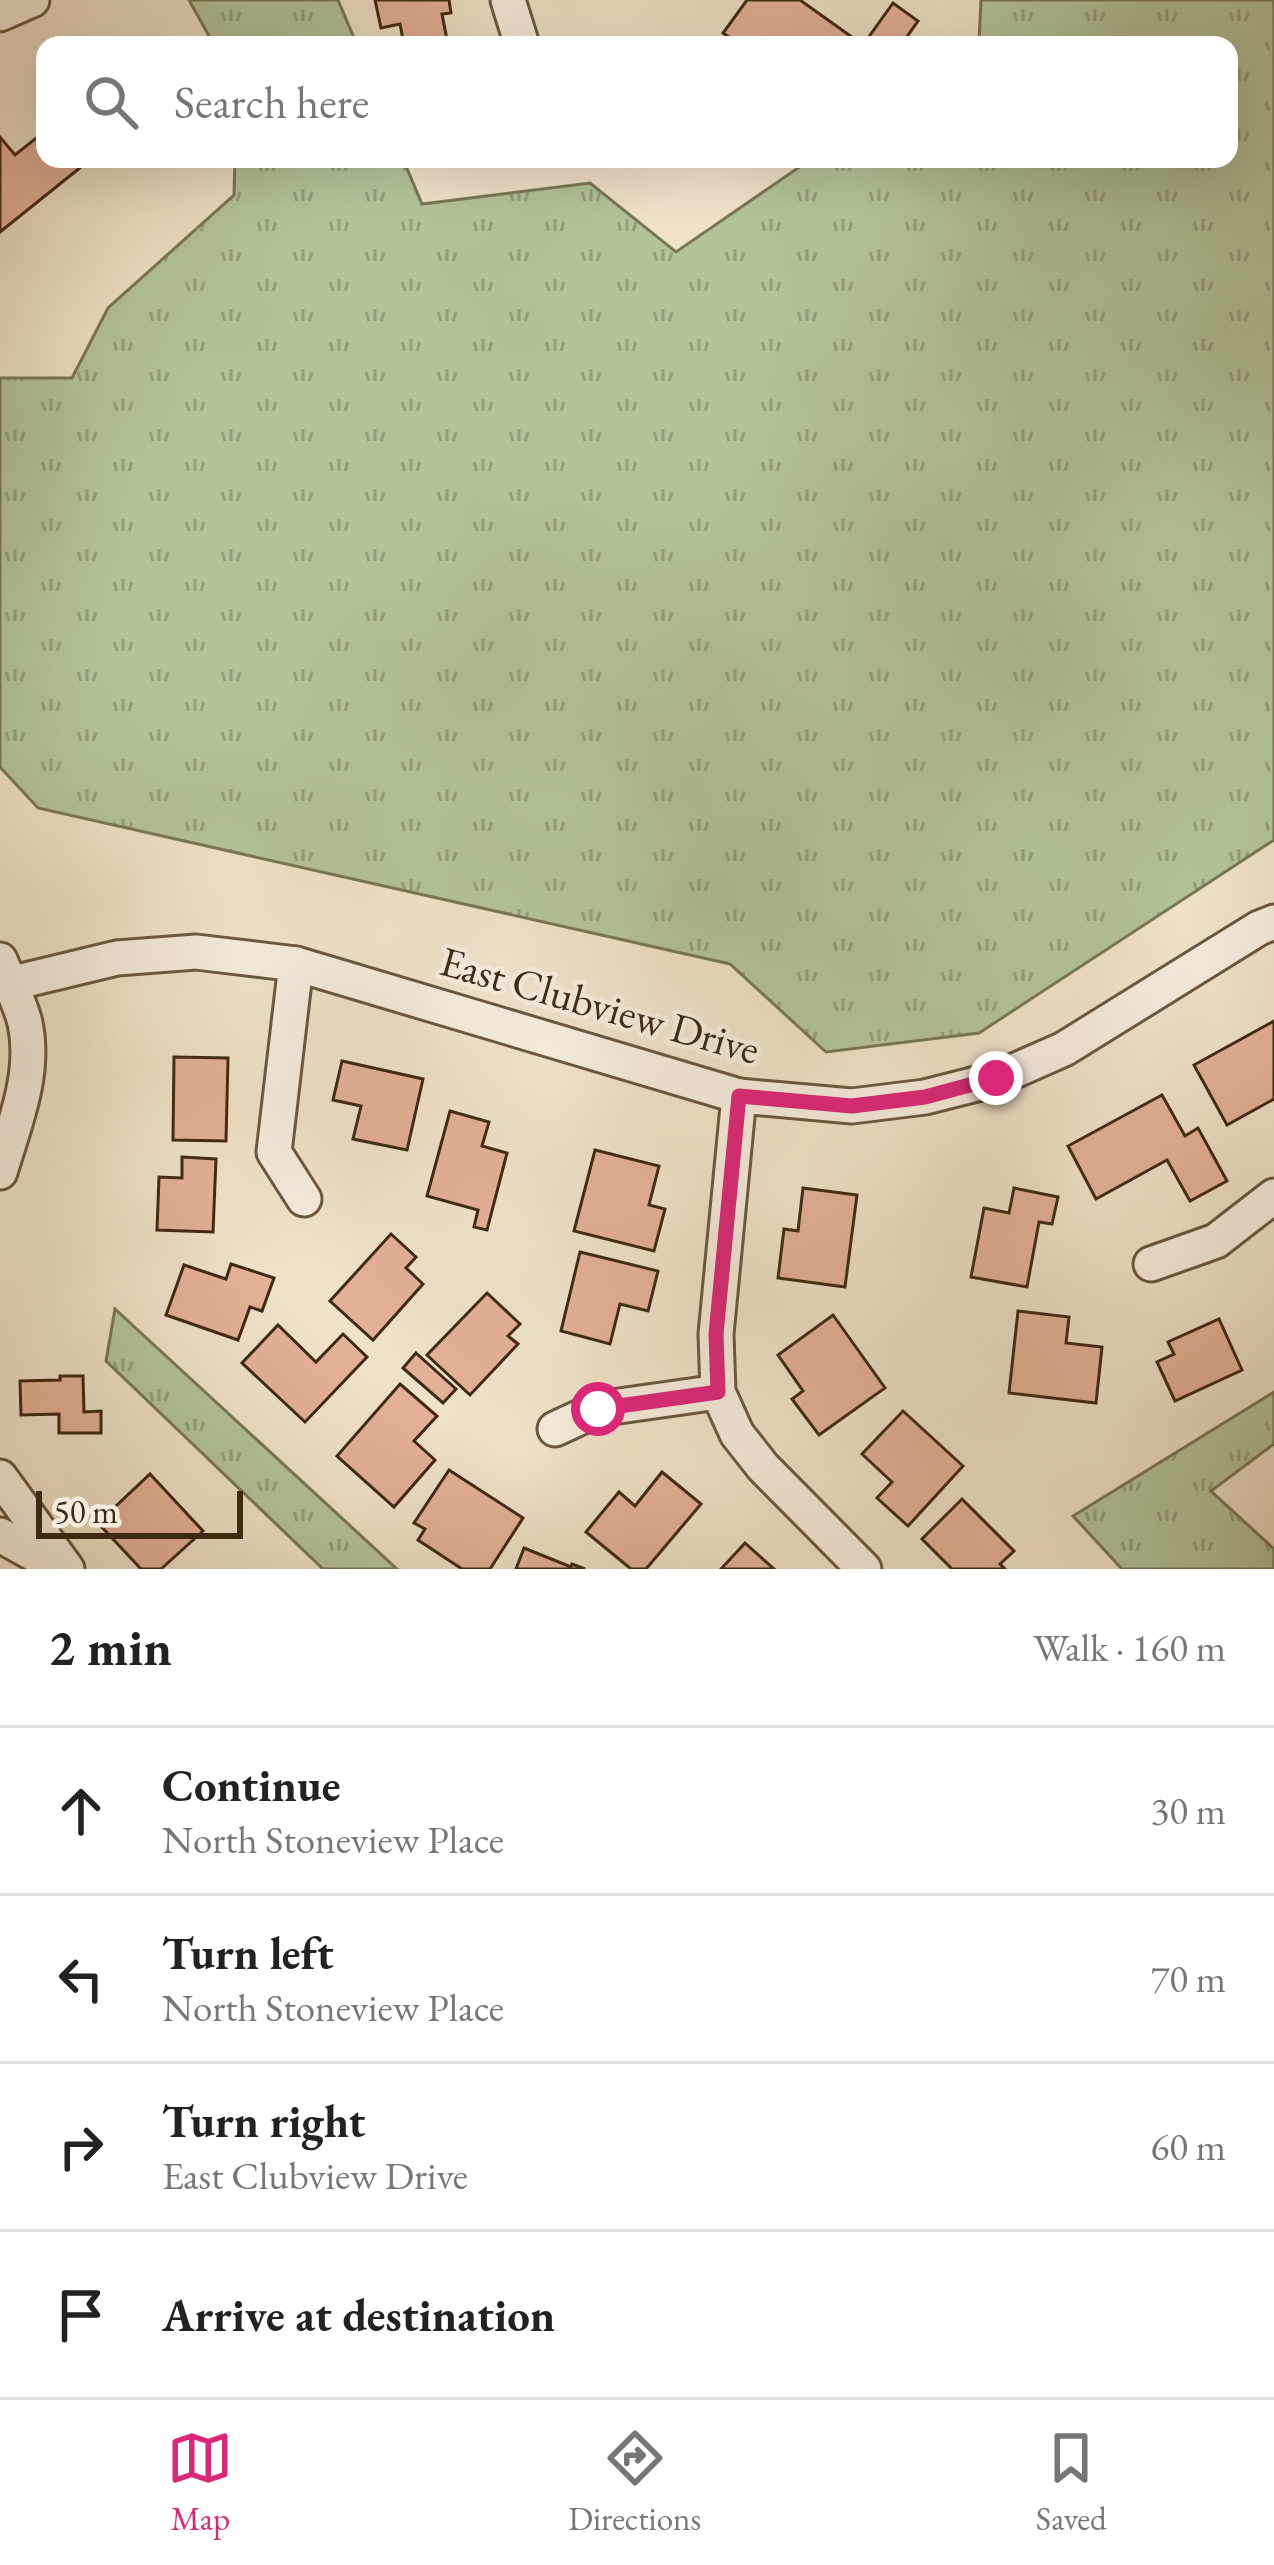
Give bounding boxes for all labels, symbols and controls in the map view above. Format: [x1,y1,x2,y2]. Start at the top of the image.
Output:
search box [36,36,1238,168]
icon: search [78,69,144,135]
text: Search here [174,73,369,131]
street label: East Clubview Drive [434,933,766,1077]
route end [969,1051,1023,1105]
route start [571,1382,625,1436]
scale bar [36,1485,243,1538]
text: 50 m [54,1490,118,1533]
text: 2 min [48,1614,172,1680]
text: Walk · 160 m [1033,1622,1226,1673]
text: Continue [162,1756,340,1814]
icon: ahead [48,1778,114,1844]
text: 30 m [1150,1785,1226,1836]
text: North Stoneview Place [162,1814,504,1865]
text: Turn left [162,1924,334,1982]
icon: left [48,1946,114,2012]
text: 70 m [1150,1953,1226,2004]
text: North Stoneview Place [162,1982,504,2033]
text: Turn right [162,2092,365,2150]
icon: right [48,2114,114,2180]
text: 60 m [1150,2121,1226,2172]
text: East Clubview Drive [162,2150,468,2201]
icon: arrive [48,2282,114,2348]
text: Arrive at destination [162,2286,555,2344]
tab: Map [167,2425,233,2540]
tab: Directions [568,2425,701,2540]
tab: Saved [1036,2425,1107,2540]

